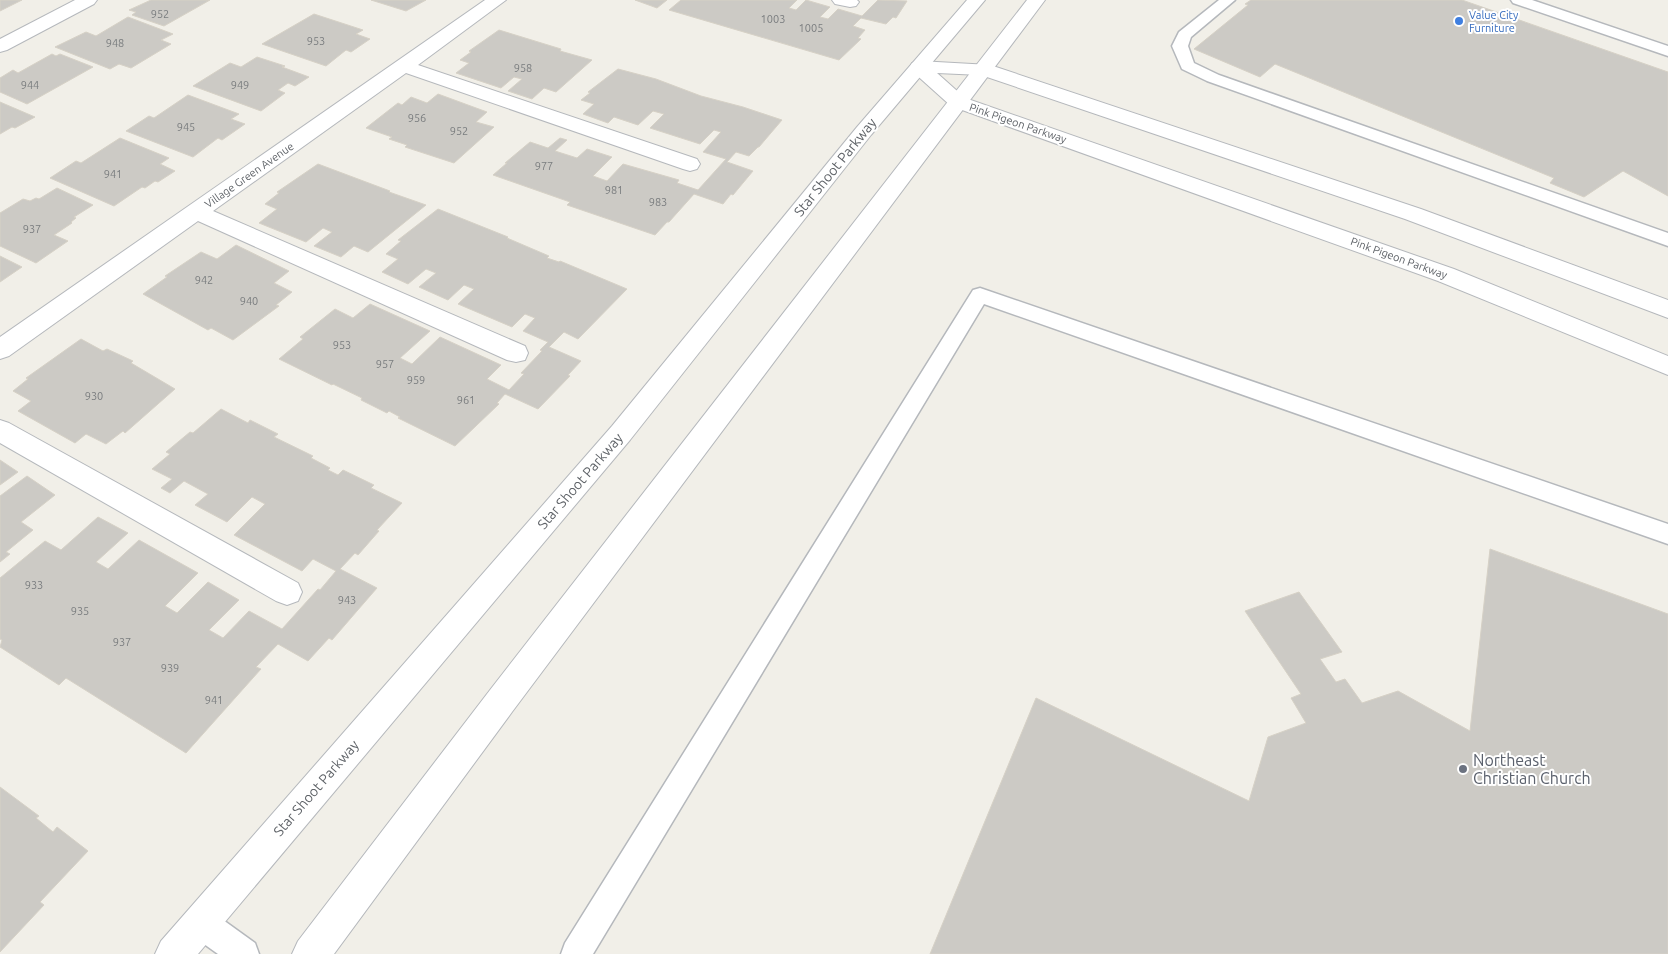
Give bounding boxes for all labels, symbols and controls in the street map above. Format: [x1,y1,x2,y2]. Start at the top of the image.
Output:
house number: 952 [151,8,169,20]
place label: Value City Furniture [1469,9,1519,34]
house number: 1003 [761,13,785,25]
marker: Value City Furniture [1453,15,1465,27]
house number: 1005 [799,22,823,34]
house number: 953 [307,35,325,47]
house number: 948 [106,37,124,49]
house number: 958 [514,62,532,74]
house number: 944 [21,79,39,91]
house number: 949 [231,79,249,91]
street label: Pink Pigeon Parkway [968,101,1069,145]
house number: 956 [408,112,426,124]
street label: Star Shoot Parkway [791,115,880,219]
house number: 945 [177,121,195,133]
house number: 952 [450,125,468,137]
street label: Village Green Avenue [202,140,296,210]
house number: 977 [535,160,553,172]
house number: 941 [104,168,122,180]
house number: 981 [605,184,623,196]
house number: 983 [649,196,667,208]
house number: 937 [23,223,41,235]
street label: Pink Pigeon Parkway [1349,235,1450,281]
house number: 942 [195,274,213,286]
house number: 940 [240,295,258,307]
house number: 953 [333,339,351,351]
house number: 957 [376,358,394,370]
house number: 959 [407,374,425,386]
house number: 930 [85,390,103,402]
house number: 961 [457,394,475,406]
street label: Star Shoot Parkway [534,430,626,532]
house number: 933 [25,579,43,591]
house number: 943 [338,594,356,606]
house number: 935 [71,605,89,617]
house number: 937 [113,636,131,648]
house number: 939 [161,662,179,674]
house number: 941 [205,694,223,706]
street label: Star Shoot Parkway [270,737,362,839]
place label: Northeast Christian Church [1473,751,1591,787]
marker: Northeast Christian Church [1457,763,1469,775]

